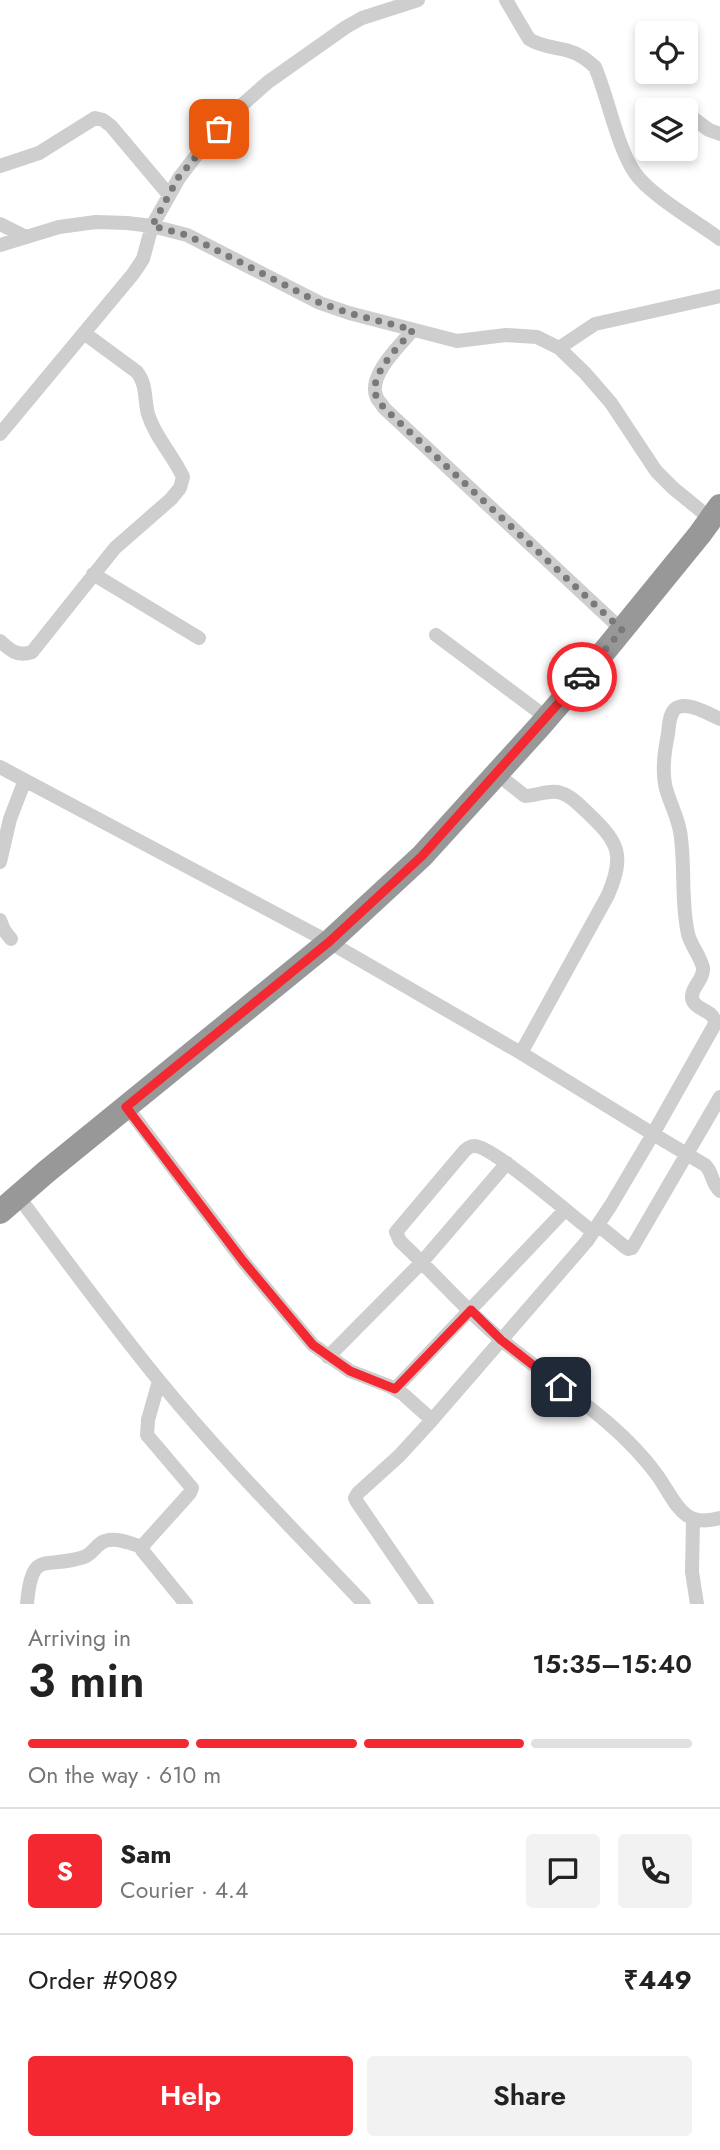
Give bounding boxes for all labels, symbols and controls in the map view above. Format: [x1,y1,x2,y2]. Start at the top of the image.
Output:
map controls [635,21,698,161]
button: locate [635,21,698,84]
button: layers [635,98,698,161]
pin [189,99,249,159]
icon: bag [200,110,238,148]
courier [547,642,617,712]
icon: car [563,658,601,696]
pin [531,1357,591,1417]
icon: home [542,1368,580,1406]
text: Arriving in [28,1621,131,1655]
text: 15:35–15:40 [532,1645,692,1683]
text: 3 min [28,1648,145,1714]
text: On the way · 610 m [28,1758,221,1792]
button: chat [526,1834,600,1908]
button: phone [618,1834,692,1908]
text: Sam [120,1835,172,1873]
text: S [57,1852,73,1890]
text: Courier · 4.4 [120,1873,248,1907]
text: Order #9089 [28,1961,178,1999]
text: ₹449 [623,1961,692,1999]
button: Help [28,2056,353,2136]
button: Share [367,2056,692,2136]

